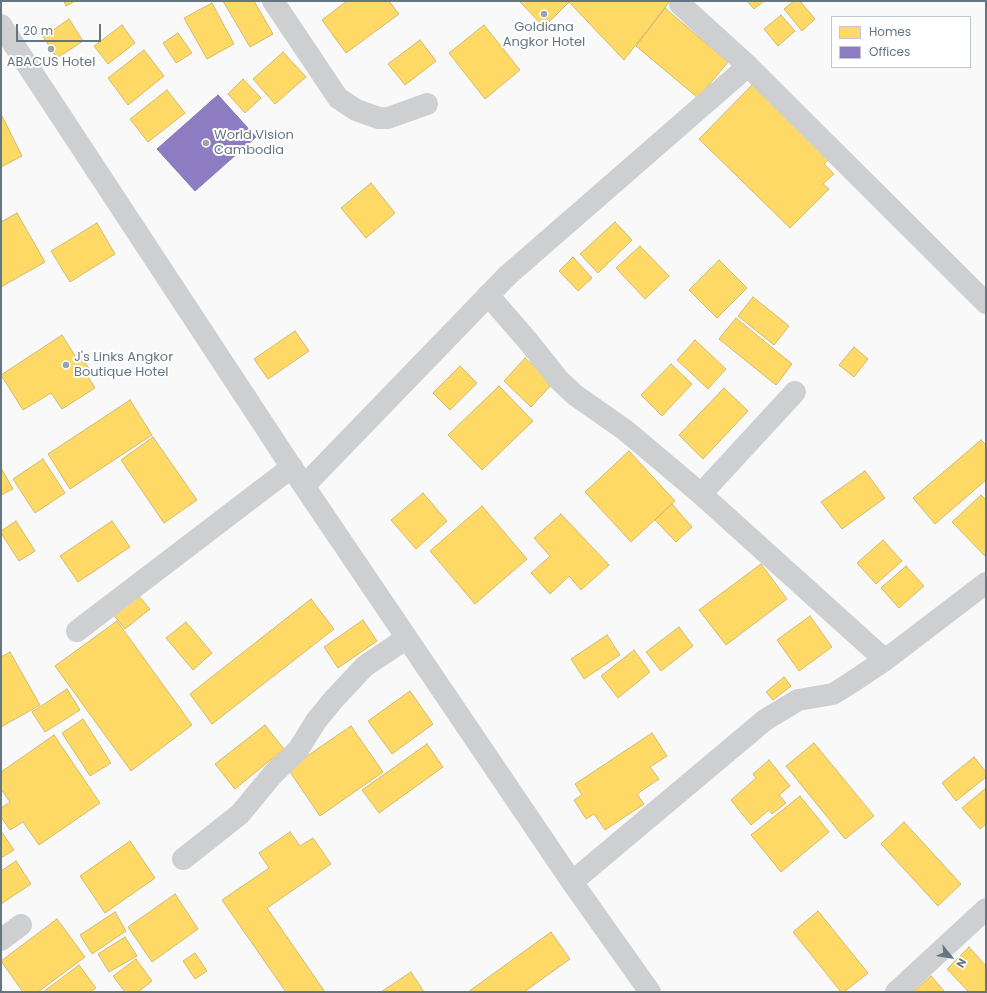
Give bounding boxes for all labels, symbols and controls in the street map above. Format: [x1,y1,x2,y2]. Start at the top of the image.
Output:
marker: Goldiana Angkor Hotel [539,9,549,19]
scale bar [18,16,103,42]
legend [831,16,971,68]
place label: Goldiana Angkor Hotel [503,20,585,51]
text: 20 m [23,22,53,39]
text: Homes [869,23,911,40]
text: Offices [869,43,910,60]
marker: ABACUS Hotel [46,44,56,54]
place label: ABACUS Hotel [7,55,95,71]
place label: World Vision Cambodia [214,128,294,159]
marker: World Vision Cambodia [201,138,211,148]
place label: J's Links Angkor Boutique Hotel [74,350,173,381]
marker: J's Links Angkor Boutique Hotel [61,360,71,370]
north arrow [931,937,971,977]
text: N [952,955,970,971]

